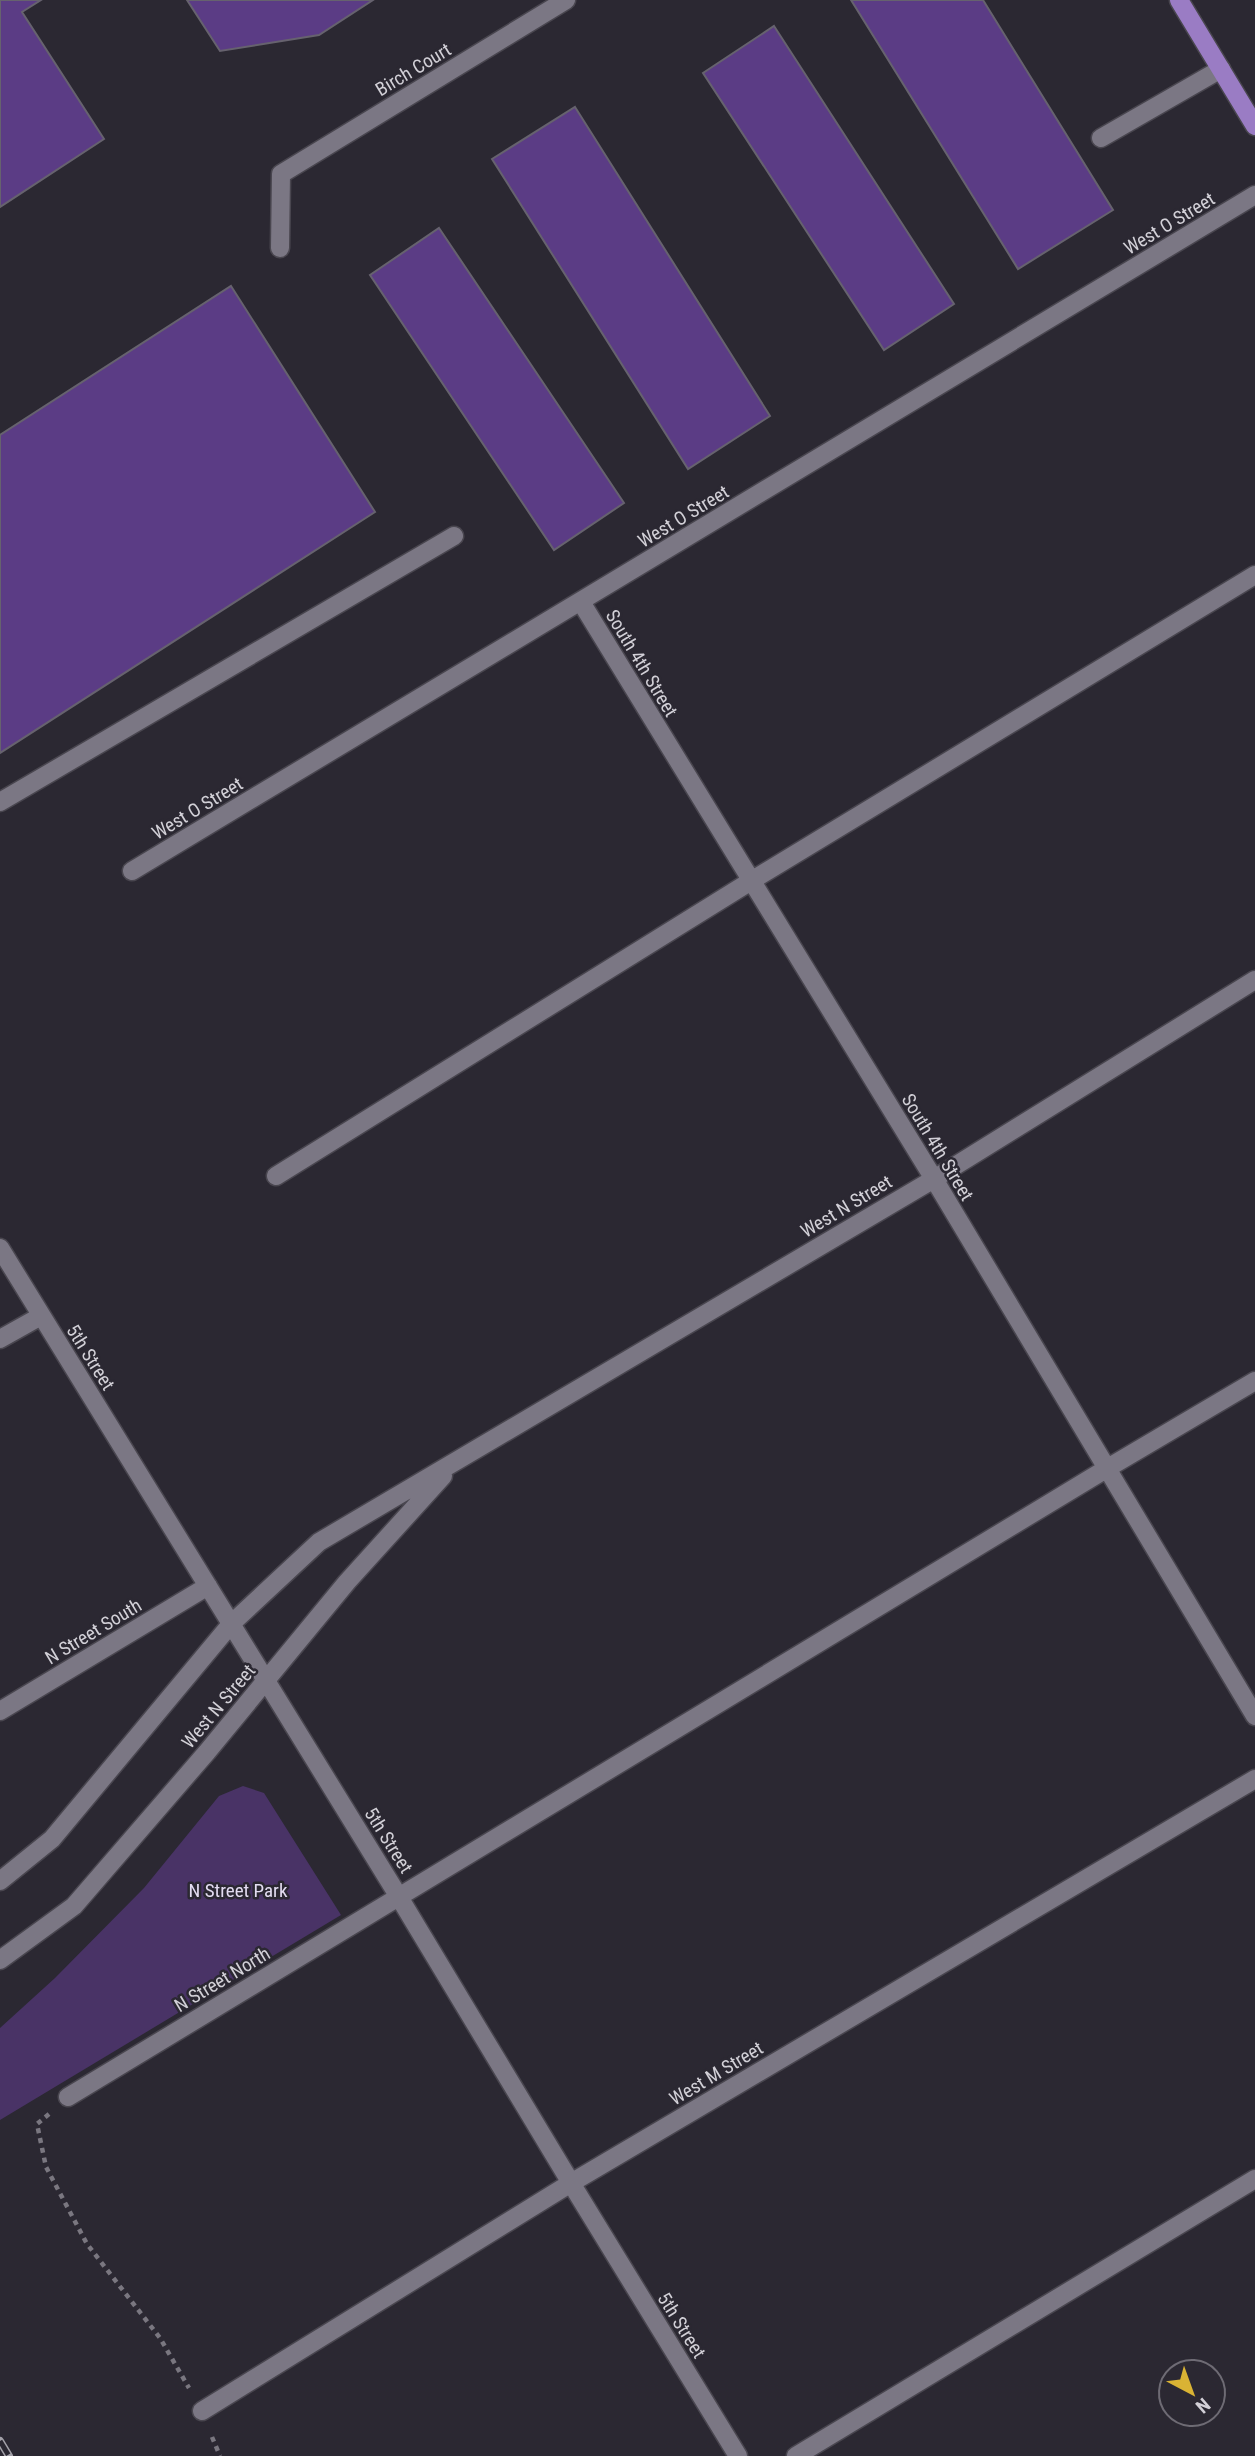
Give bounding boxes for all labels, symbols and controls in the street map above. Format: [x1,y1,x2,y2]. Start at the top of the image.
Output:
street label: Birch Court [371,38,455,101]
street label: West O Street [1120,187,1219,260]
street label: West O Street [634,480,733,553]
street label: South 4th Street [601,606,683,721]
street label: West O Street [148,772,247,845]
street label: South 4th Street [897,1090,979,1205]
street label: West N Street [796,1170,896,1243]
street label: 5th Street [61,1320,120,1394]
street label: N Street South [41,1594,146,1669]
street label: West N Street [177,1660,260,1753]
street label: 5th Street [359,1803,418,1877]
park label: N Street Park [189,1879,288,1902]
street label: N Street North [170,1942,274,2017]
street label: West M Street [665,2037,767,2110]
street label: 5th Street [652,2288,711,2362]
north arrow [1157,2358,1227,2428]
text: N [1191,2393,1215,2418]

